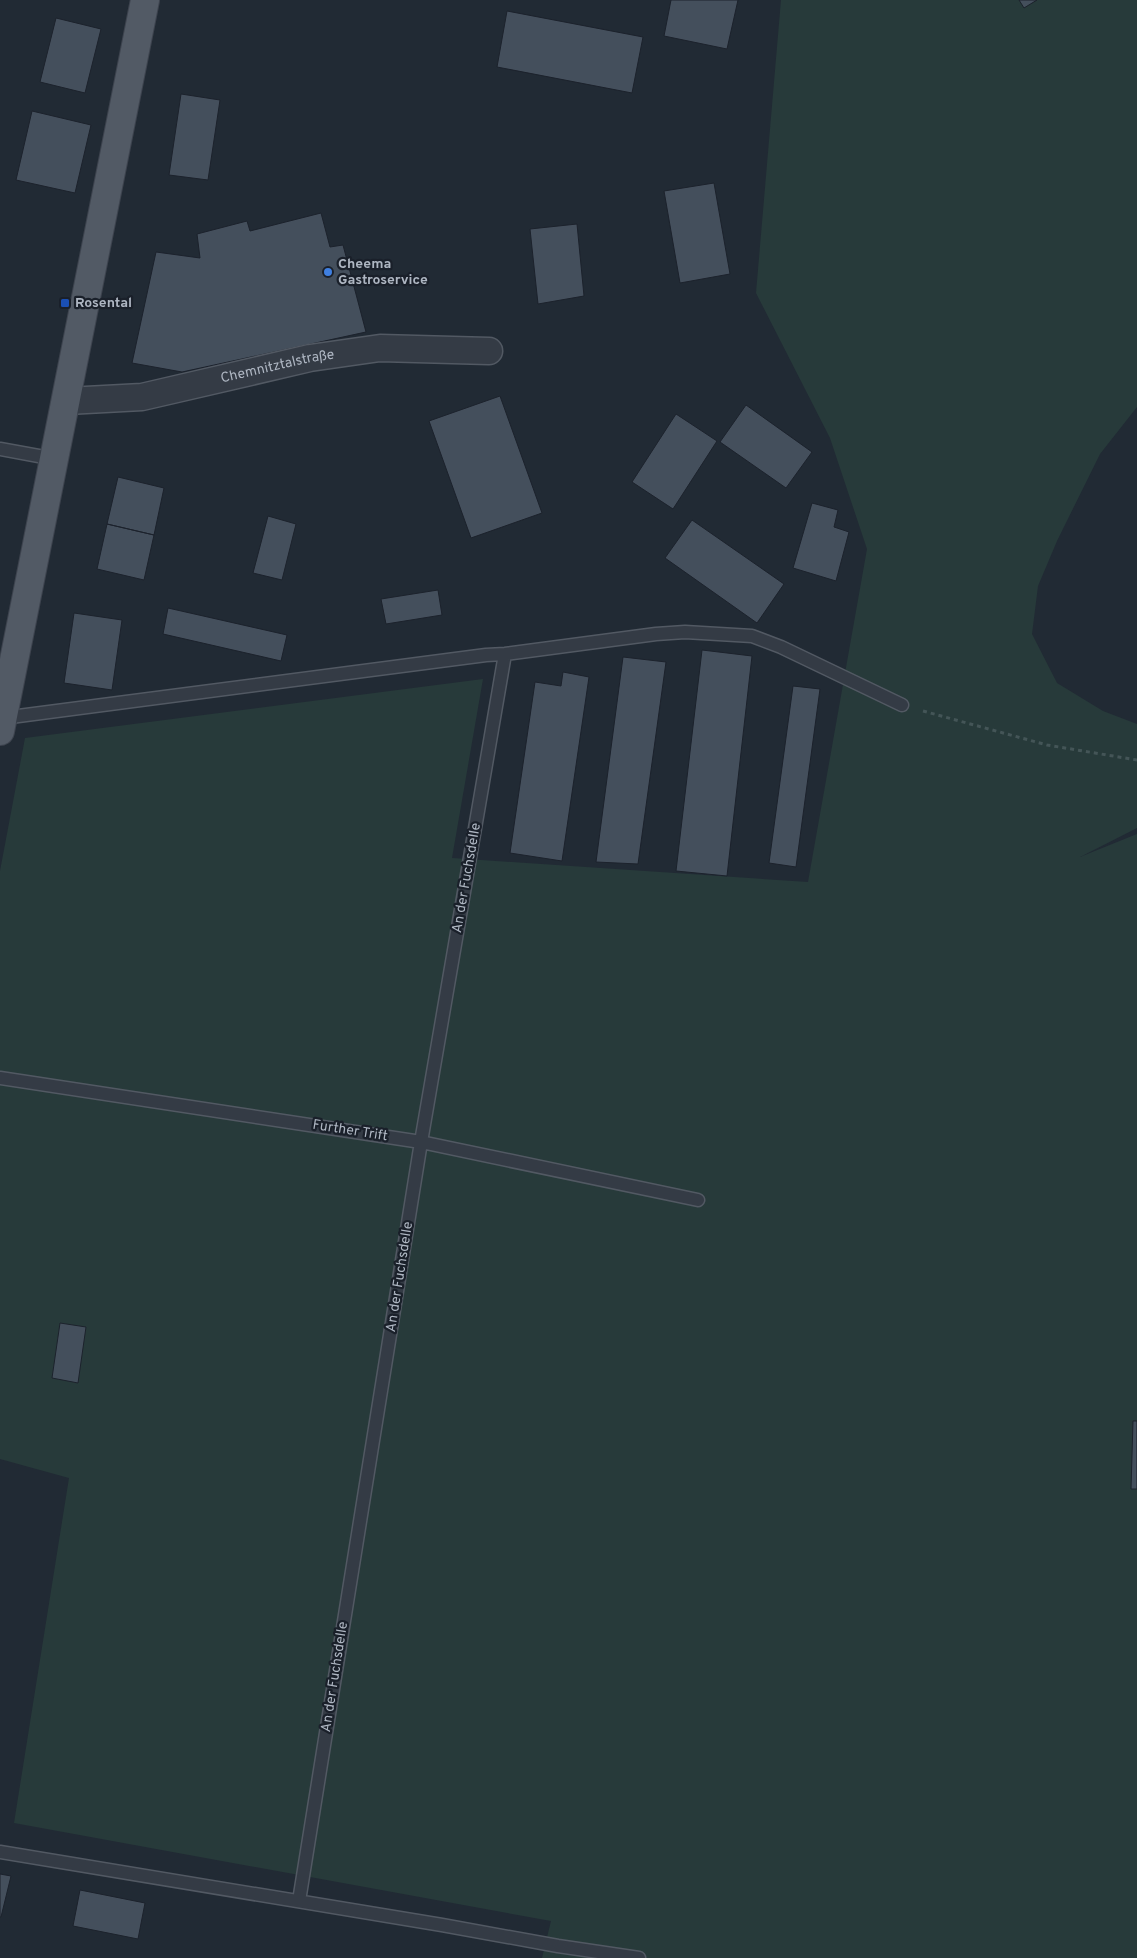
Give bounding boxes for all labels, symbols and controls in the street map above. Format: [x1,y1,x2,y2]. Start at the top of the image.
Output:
place label: Cheema Gastroservice [338,256,428,289]
marker: Cheema Gastroservice [322,266,334,278]
place label: Rosental [75,295,132,312]
marker: Rosental [59,297,71,309]
street label: Chemnitztalstraße [219,346,335,387]
street label: An der Fuchsdelle [449,822,485,934]
street label: Further Trift [311,1117,389,1145]
street label: An der Fuchsdelle [383,1220,417,1334]
street label: An der Fuchsdelle [318,1620,352,1734]

